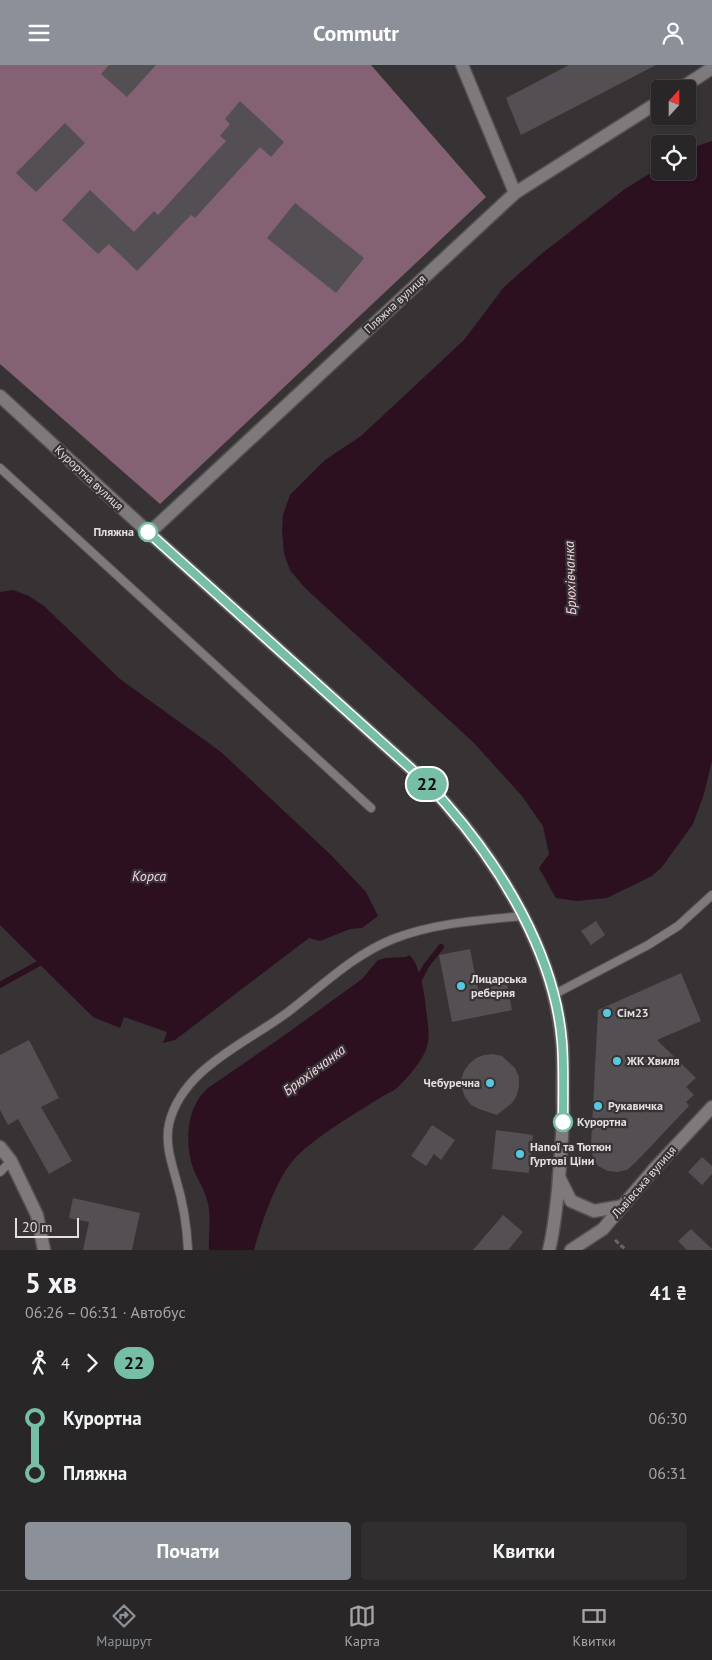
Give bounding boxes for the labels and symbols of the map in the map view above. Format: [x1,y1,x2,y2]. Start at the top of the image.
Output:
north arrow [651,80,696,125]
street label: Пляжна вулиця [360,271,429,336]
street label: Курортна вулиця [52,442,127,513]
marker: Пляжна [138,522,158,542]
place label: Пляжна [93,524,134,539]
water label: Брюхівчанка [560,541,580,615]
line badge: 22 [404,768,450,800]
water label: Корса [132,867,166,885]
place label: Лицарська реберня [470,971,527,1000]
marker: Лицарська реберня [455,980,467,992]
place label: Сім23 [617,1005,649,1020]
marker: Сім23 [601,1007,613,1019]
water label: Брюхівчанка [279,1040,349,1099]
place label: ЖК Хвиля [626,1053,680,1068]
marker: ЖК Хвиля [611,1055,623,1067]
place label: Чебуречна [424,1075,480,1090]
marker: Чебуречна [484,1077,496,1089]
place label: Рукавичка [608,1098,663,1113]
marker: Рукавичка [592,1100,604,1112]
marker: Курортна [553,1112,573,1132]
place label: Курортна [577,1114,627,1129]
place label: Напої та Тютюн Гуртові Ціни [530,1139,611,1168]
street label: Львівська вулиця [608,1143,679,1221]
marker: Напої та Тютюн Гуртові Ціни [514,1148,526,1160]
scale bar [15,1215,79,1238]

